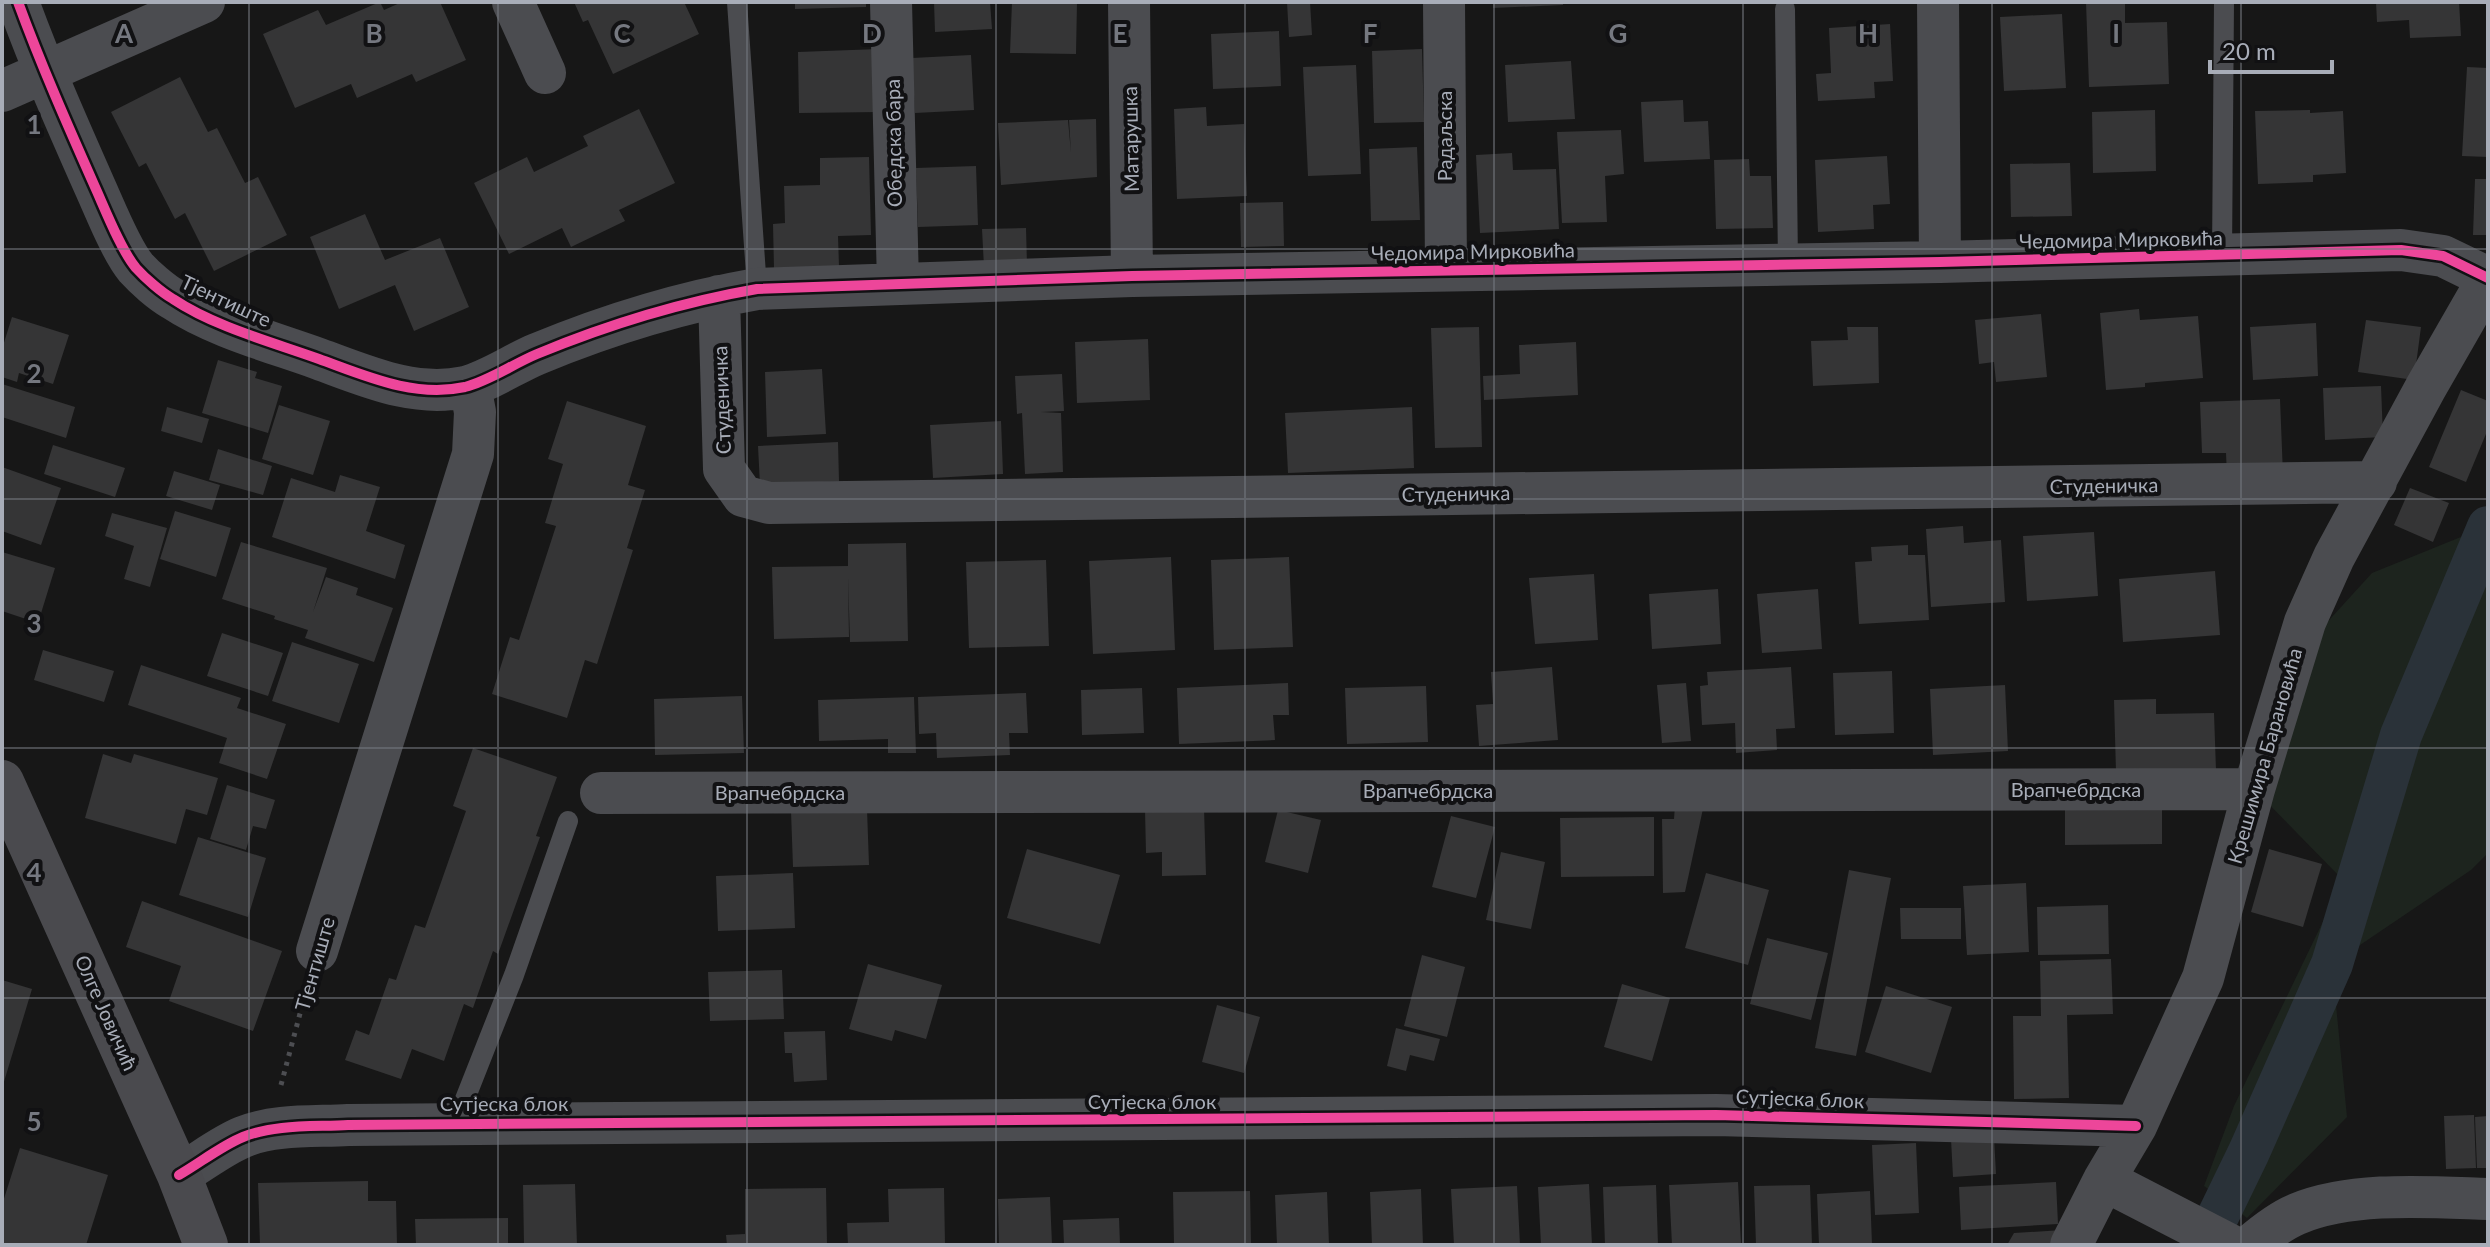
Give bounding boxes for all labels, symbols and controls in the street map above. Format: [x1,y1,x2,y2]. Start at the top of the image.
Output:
text: A [114,17,134,49]
text: B [365,17,383,49]
text: C [613,17,631,49]
text: D [862,17,882,49]
text: E [1113,17,1127,49]
text: F [1363,17,1377,49]
text: G [1609,17,1627,49]
text: H [1858,17,1878,49]
text: I [2112,17,2120,49]
scale bar [2210,24,2332,74]
text: 20 m [2222,36,2276,65]
street label: Обедска бара [880,79,906,207]
street label: Матарушка [1117,86,1143,192]
street label: Радаљска [1432,91,1456,181]
text: 1 [26,108,42,140]
street label: Чедомира Мирковића [2019,225,2223,253]
street label: Чедомира Мирковића [1371,237,1575,265]
street label: Тјентиште [178,269,275,331]
street label: Студеничка [707,345,735,455]
text: 2 [26,357,42,389]
street label: Студеничка [2050,472,2158,498]
street label: Студеничка [1402,480,1510,506]
text: 3 [26,607,42,639]
street label: Крешимира Барановића [2222,645,2306,866]
street label: Врапчебрдска [2011,777,2141,801]
street label: Врапчебрдска [1363,778,1493,802]
street label: Врапчебрдска [715,780,845,804]
text: 4 [26,856,42,888]
street label: Тјентиште [289,914,339,1014]
street label: Олге Јовичић [71,951,143,1074]
street label: Сутјеска блок [1735,1084,1865,1112]
street label: Сутјеска блок [1088,1089,1217,1113]
street label: Сутјеска блок [440,1091,569,1115]
text: 5 [26,1105,42,1137]

